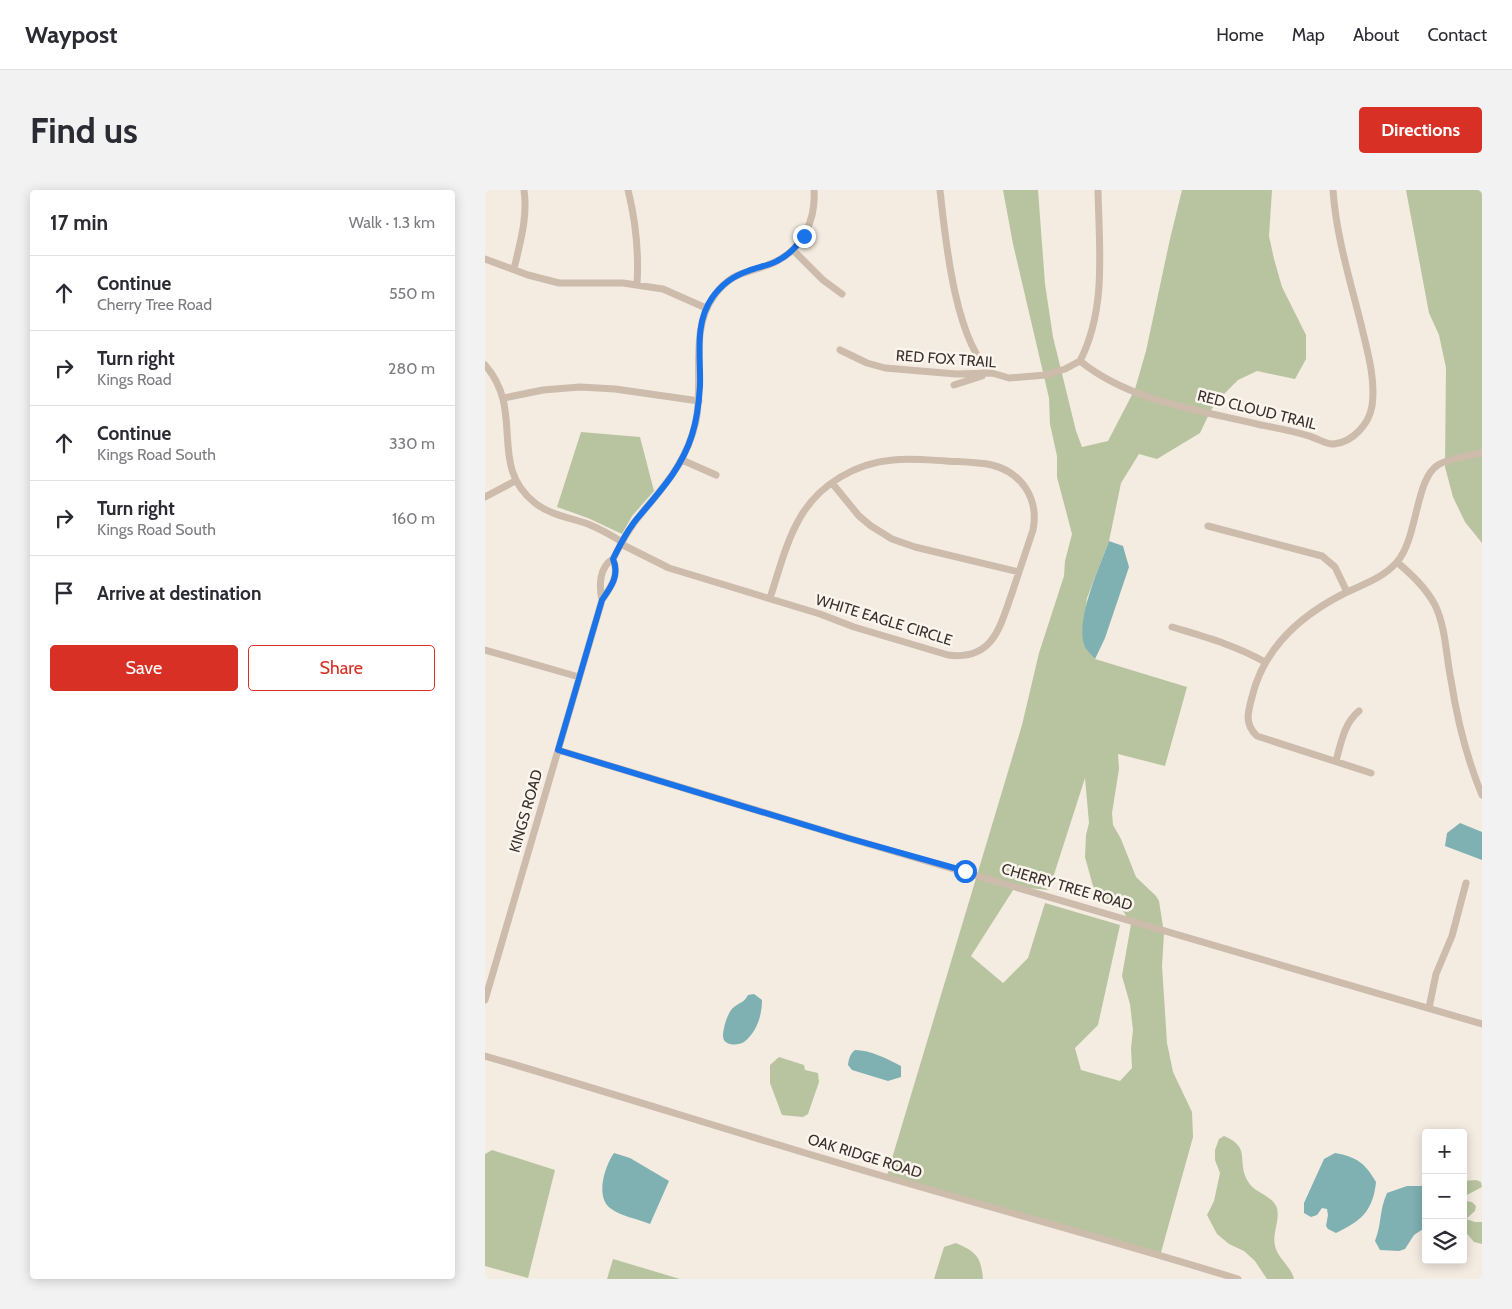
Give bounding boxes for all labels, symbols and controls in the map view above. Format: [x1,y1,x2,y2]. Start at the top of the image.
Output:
text: Waypost [25,20,117,49]
text: Home [1216,24,1264,46]
text: Map [1292,24,1325,46]
text: About [1353,24,1399,46]
text: Contact [1427,24,1487,46]
button: Directions [1359,107,1482,153]
text: Find us [30,109,138,152]
text: 17 min [50,210,108,235]
text: Walk · 1.3 km [349,213,435,232]
route end [793,225,816,248]
text: Continue [97,272,171,295]
icon: ahead [50,279,78,307]
text: 550 m [389,284,435,303]
text: Cherry Tree Road [97,295,212,314]
text: Turn right [97,347,175,370]
street label: RED FOX TRAIL [895,347,997,372]
icon: right [50,354,78,382]
text: 280 m [388,359,435,378]
text: Kings Road [97,370,172,389]
street label: RED CLOUD TRAIL [1195,386,1319,434]
text: Continue [97,422,171,445]
icon: ahead [50,429,78,457]
text: 330 m [389,434,435,453]
text: Kings Road South [97,445,216,464]
text: Turn right [97,497,175,520]
icon: right [50,504,78,532]
text: 160 m [392,509,435,528]
text: Kings Road South [97,520,216,539]
icon: arrive [50,579,78,607]
text: Arrive at destination [97,582,261,605]
street label: WHITE EAGLE CIRCLE [813,591,955,649]
button: Save [50,645,238,691]
button: Share [248,645,435,691]
street label: KINGS ROAD [506,767,546,855]
route start [954,860,977,883]
street label: CHERRY TREE ROAD [999,860,1135,914]
map controls [1422,1129,1467,1264]
button: + [1422,1129,1467,1174]
street label: OAK RIDGE ROAD [806,1130,924,1182]
button: − [1422,1174,1467,1219]
button: layers [1422,1219,1467,1264]

